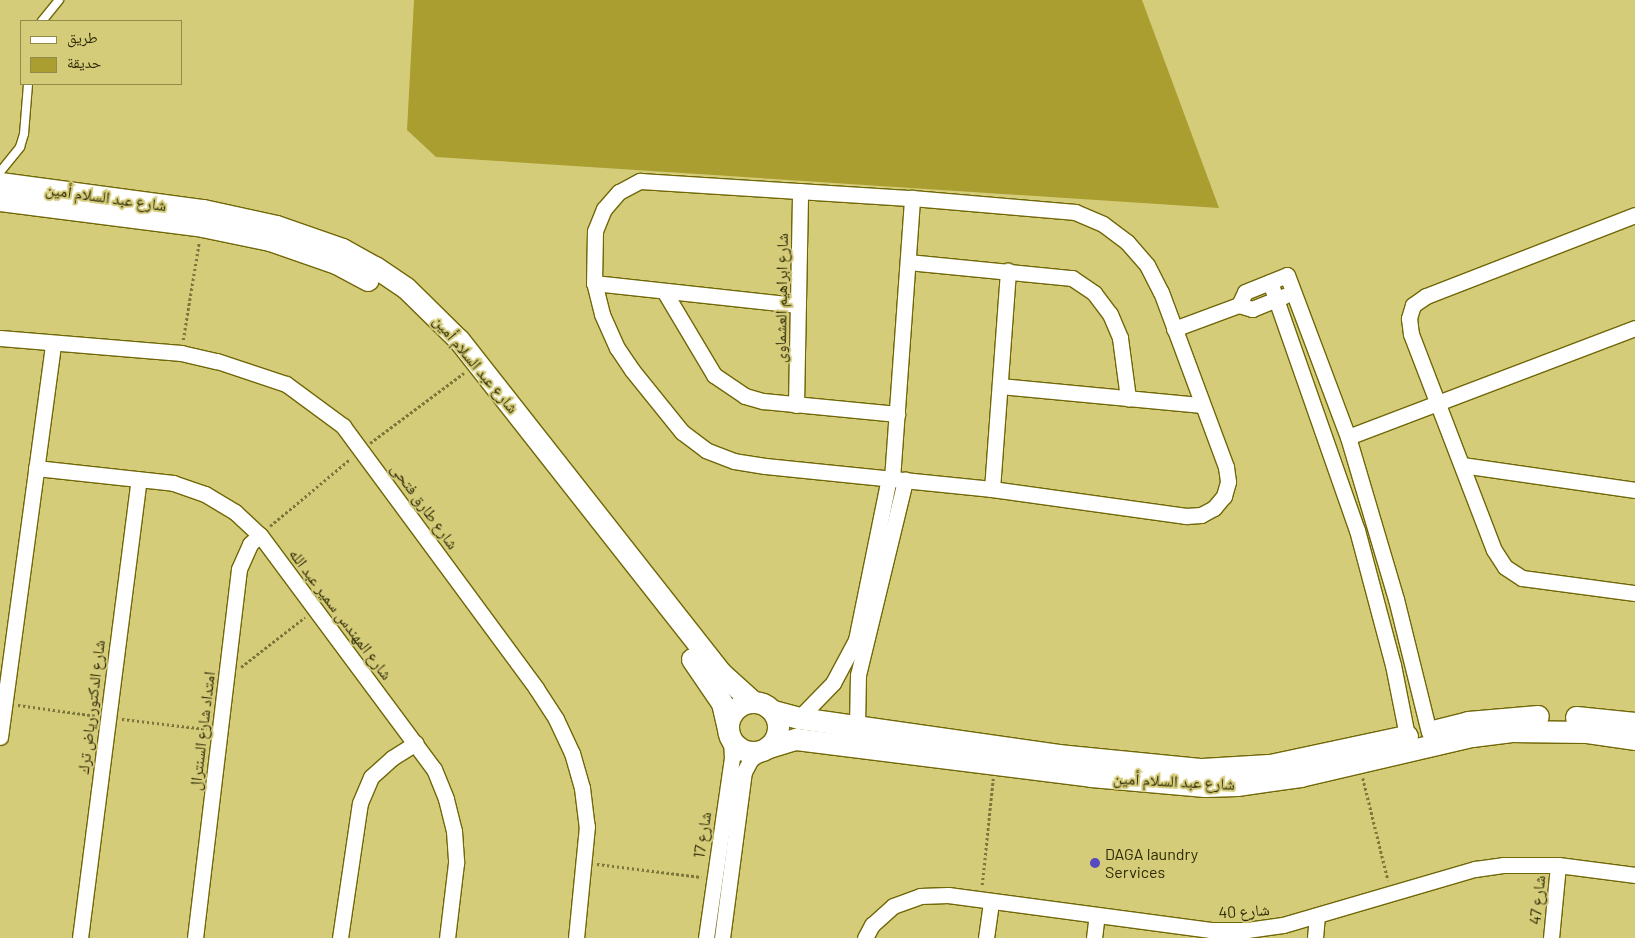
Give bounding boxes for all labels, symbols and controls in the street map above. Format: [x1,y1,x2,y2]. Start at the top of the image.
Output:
legend [20,20,182,85]
text: طريق [67,28,98,46]
text: حديقة [67,53,101,71]
street label: شارع عبد السلام أمين [44,179,168,215]
street label: شارع ابراهيم العشماوى [770,233,792,363]
street label: شارع عبد السلام أمين [429,311,523,417]
street label: شارع طارق فتحى [387,459,463,553]
street label: شارع المهندس سمير عبد الله [285,544,397,684]
street label: شارع الدكتور رياض ترك [73,639,109,775]
street label: امتداد شارع السنترال [185,670,219,792]
street label: شارع عبد السلام أمين [1113,768,1235,794]
street label: شارع 17 [689,810,715,860]
place label: DAGA laundry Services [1105,844,1198,882]
marker: DAGA laundry Services [1089,857,1101,869]
street label: شارع 47 [1525,874,1549,926]
street label: شارع 40 [1218,900,1270,922]

